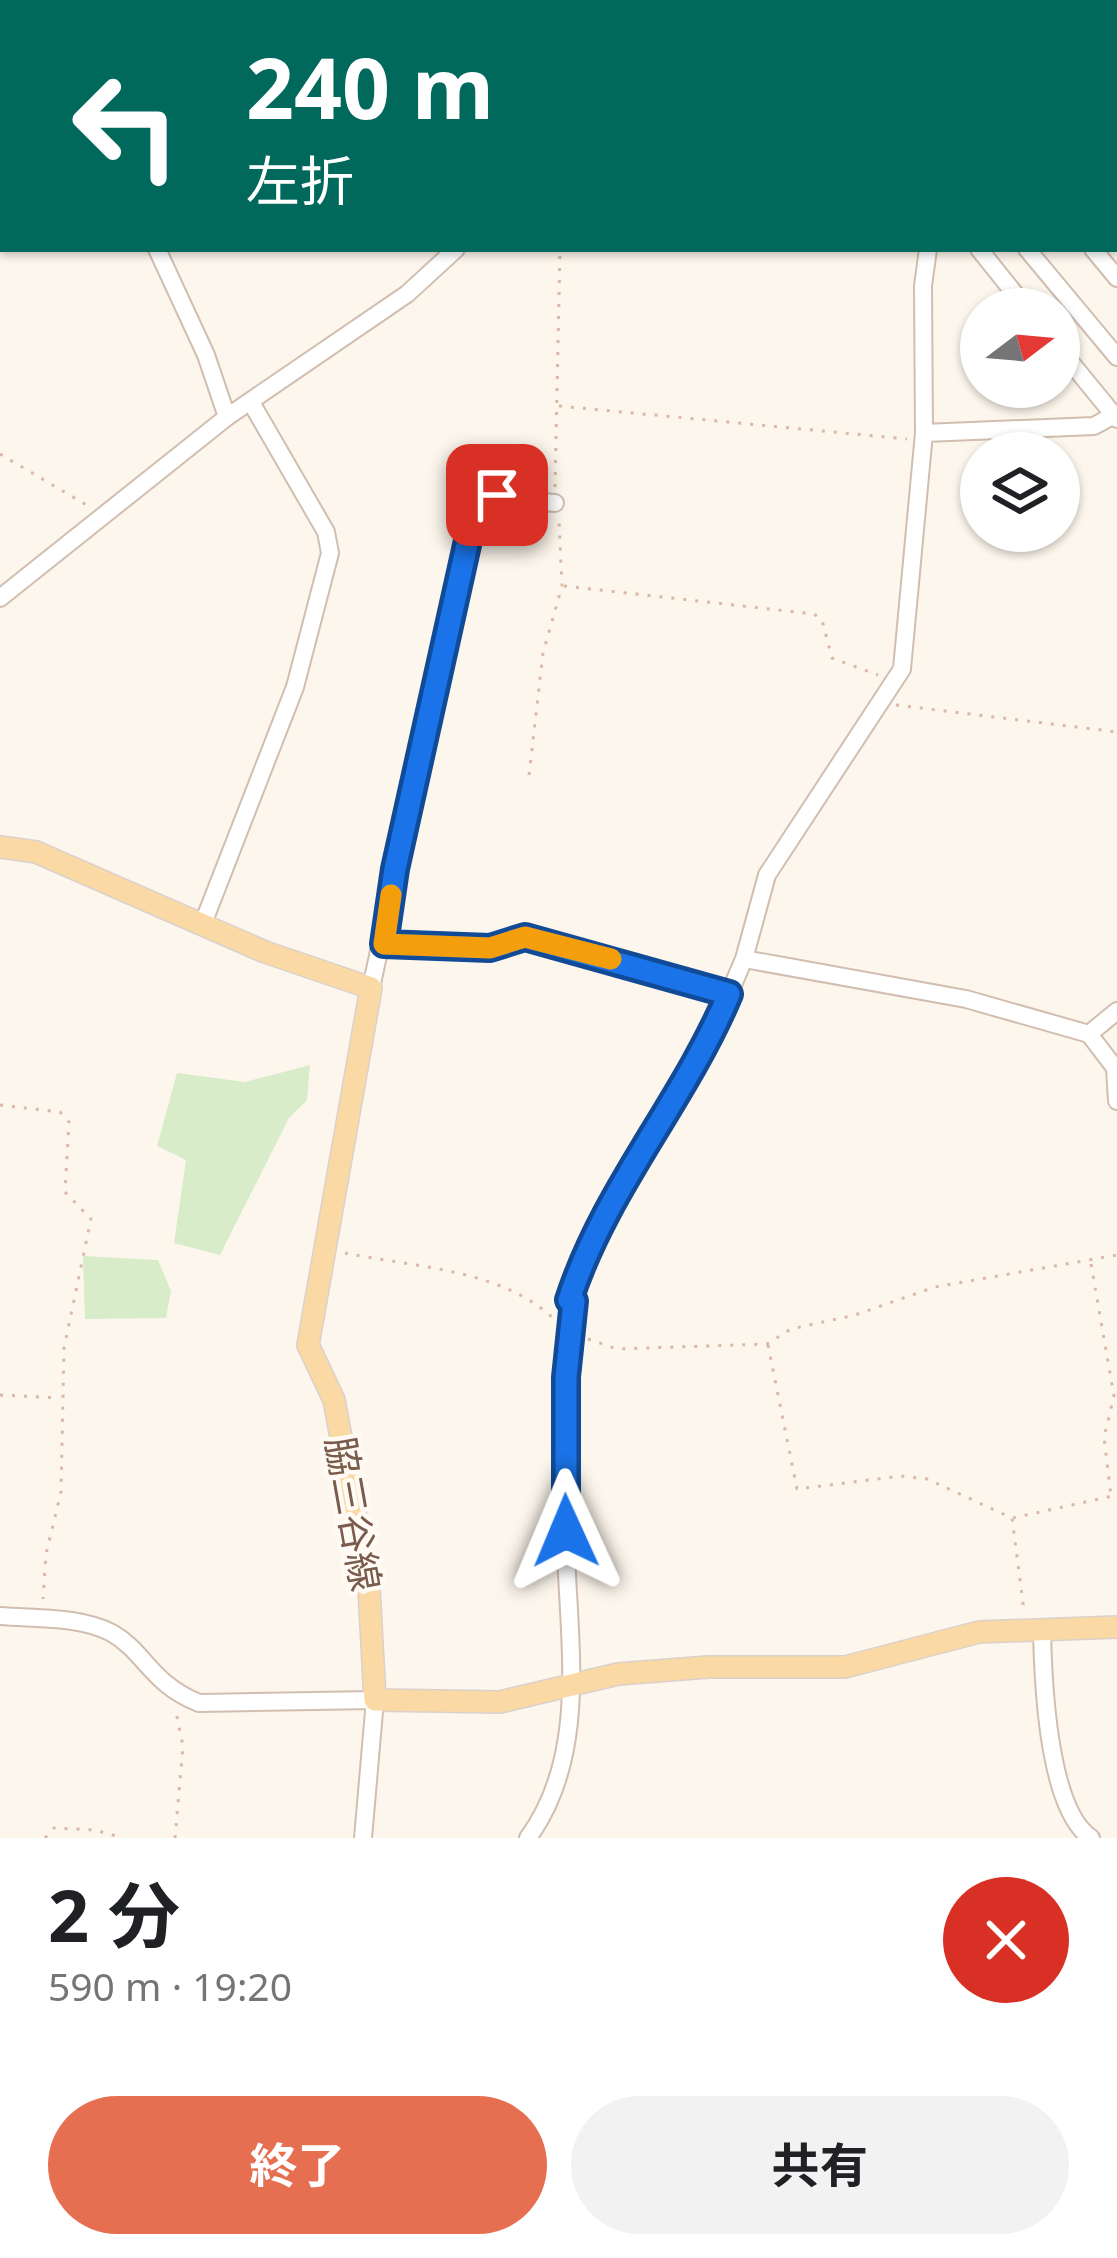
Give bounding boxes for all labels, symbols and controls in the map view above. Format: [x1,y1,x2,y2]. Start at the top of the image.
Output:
text: 240 m [246,29,494,144]
icon: left [48,48,204,204]
text: 左折 [246,143,354,217]
north arrow [960,288,1080,408]
map controls [960,288,1080,552]
button: layers [960,432,1080,552]
pin [446,444,548,546]
icon: arrive [464,462,530,528]
street label: 脇三谷線 [315,1432,394,1595]
position arrow [503,1468,629,1594]
text: 2 分 [48,1865,180,1963]
button: close [943,1877,1069,2003]
text: 590 m · 19:20 [48,1959,292,2012]
button: 終了 [48,2096,547,2234]
button: 共有 [571,2096,1069,2234]

